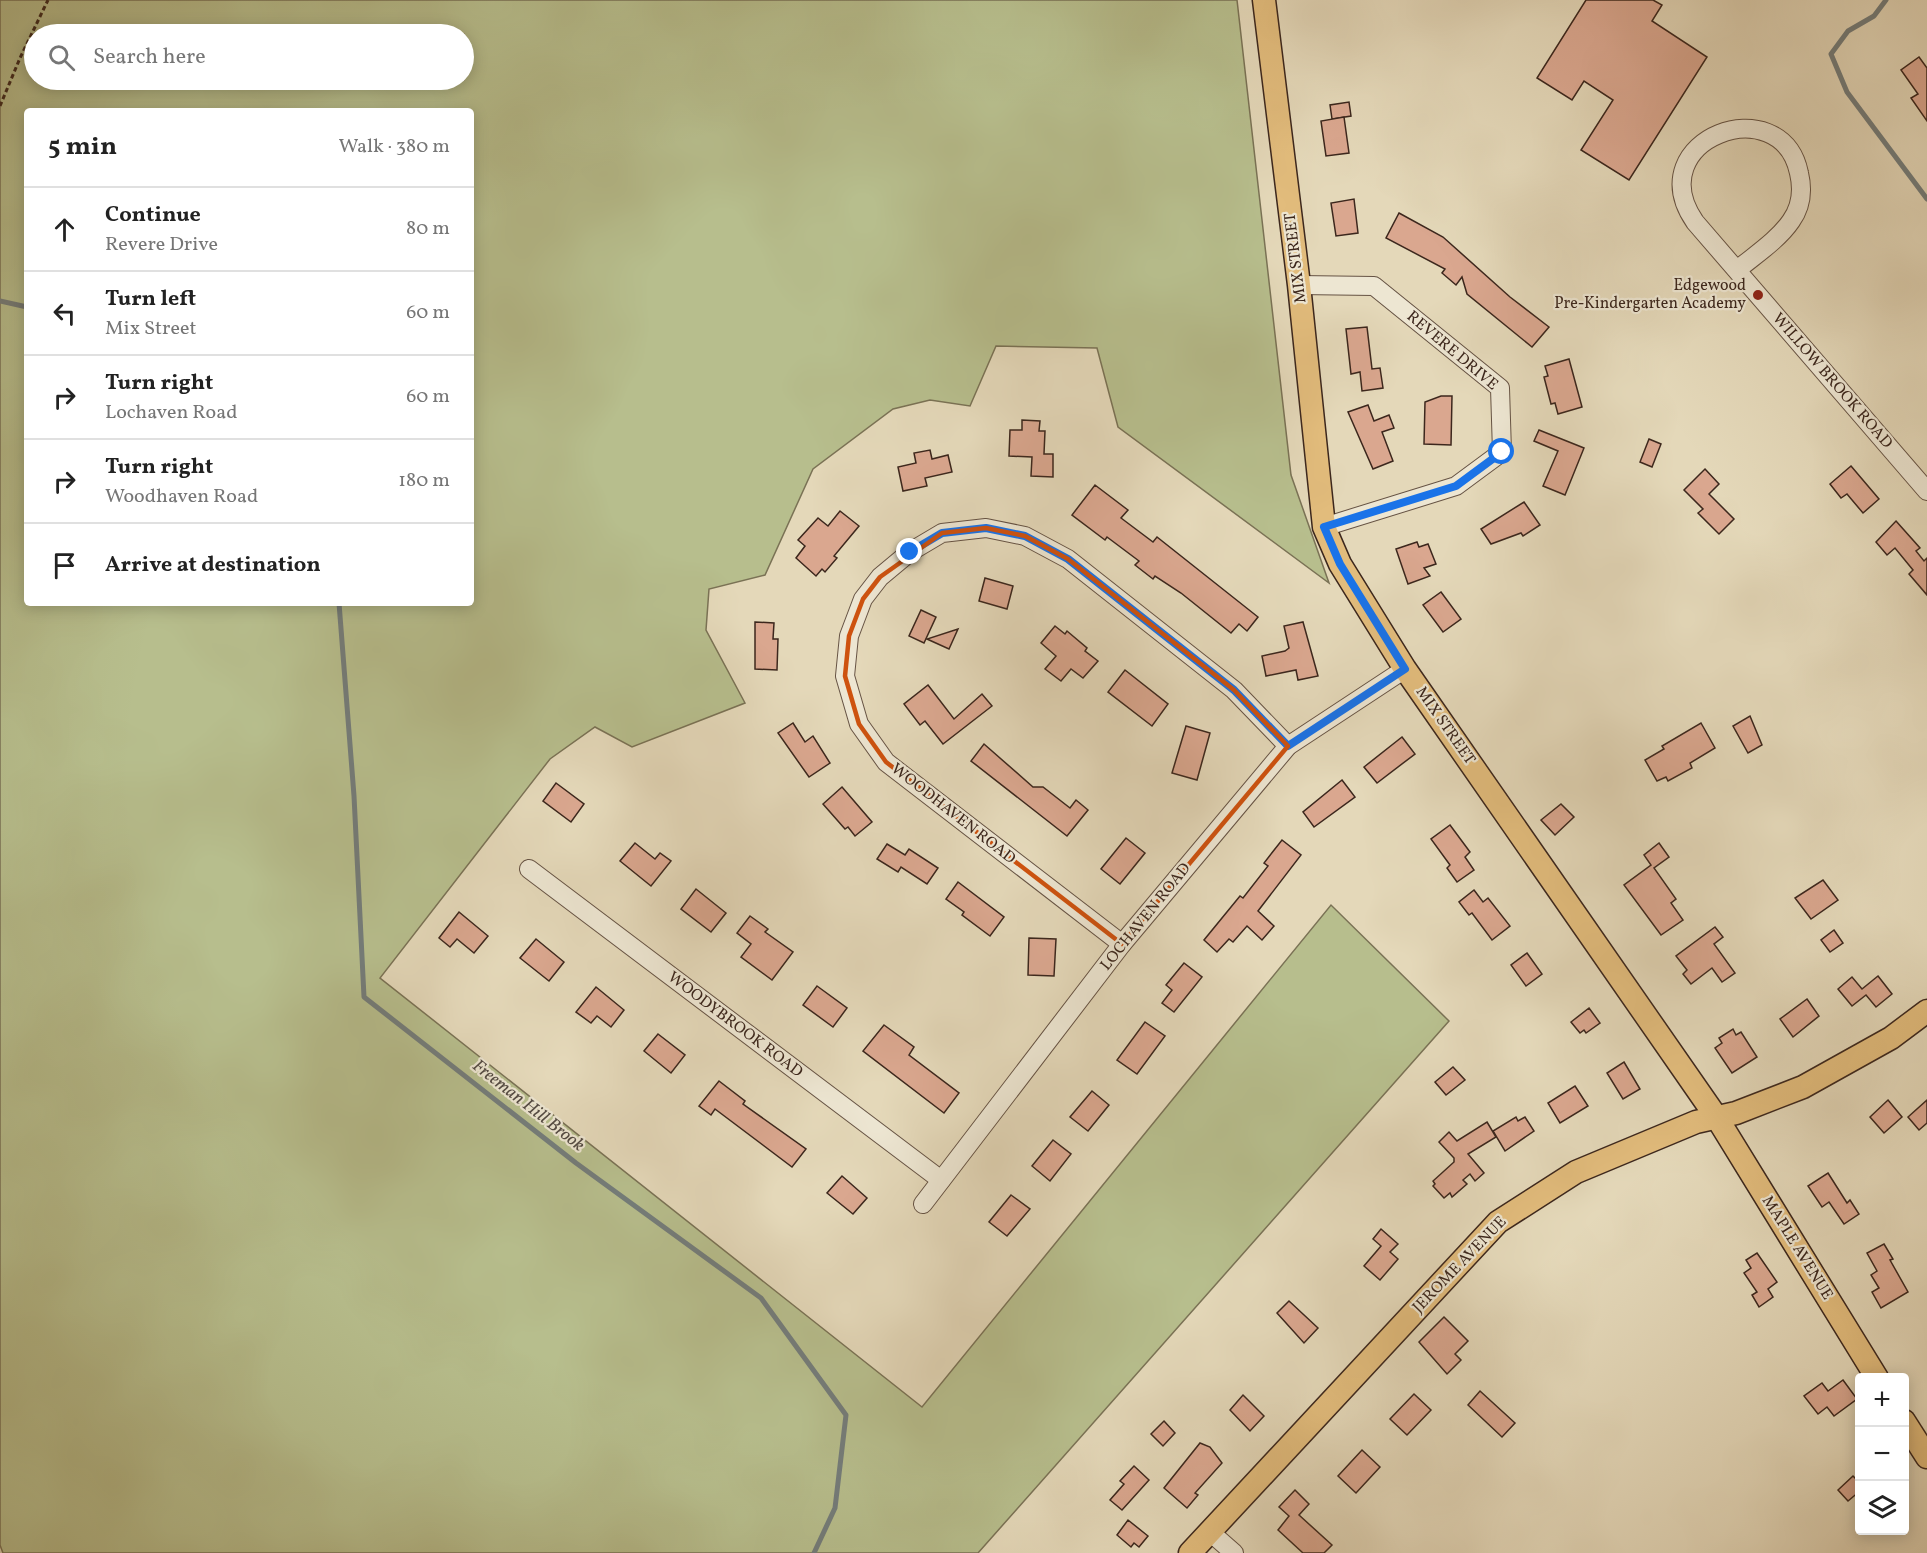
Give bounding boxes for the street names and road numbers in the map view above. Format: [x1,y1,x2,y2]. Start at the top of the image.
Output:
street label: MIX STREET [1280,212,1312,304]
street label: REVERE DRIVE [1401,306,1503,396]
street label: WILLOW BROOK ROAD [1767,308,1897,454]
street label: MIX STREET [1410,683,1480,769]
street label: WOODHAVEN ROAD [886,758,1020,870]
street label: LOCHAVEN ROAD [1096,858,1197,976]
street label: WOODYBROOK ROAD [663,967,807,1083]
street label: MAPLE AVENUE [1756,1192,1838,1304]
street label: JEROME AVENUE [1408,1212,1512,1318]

